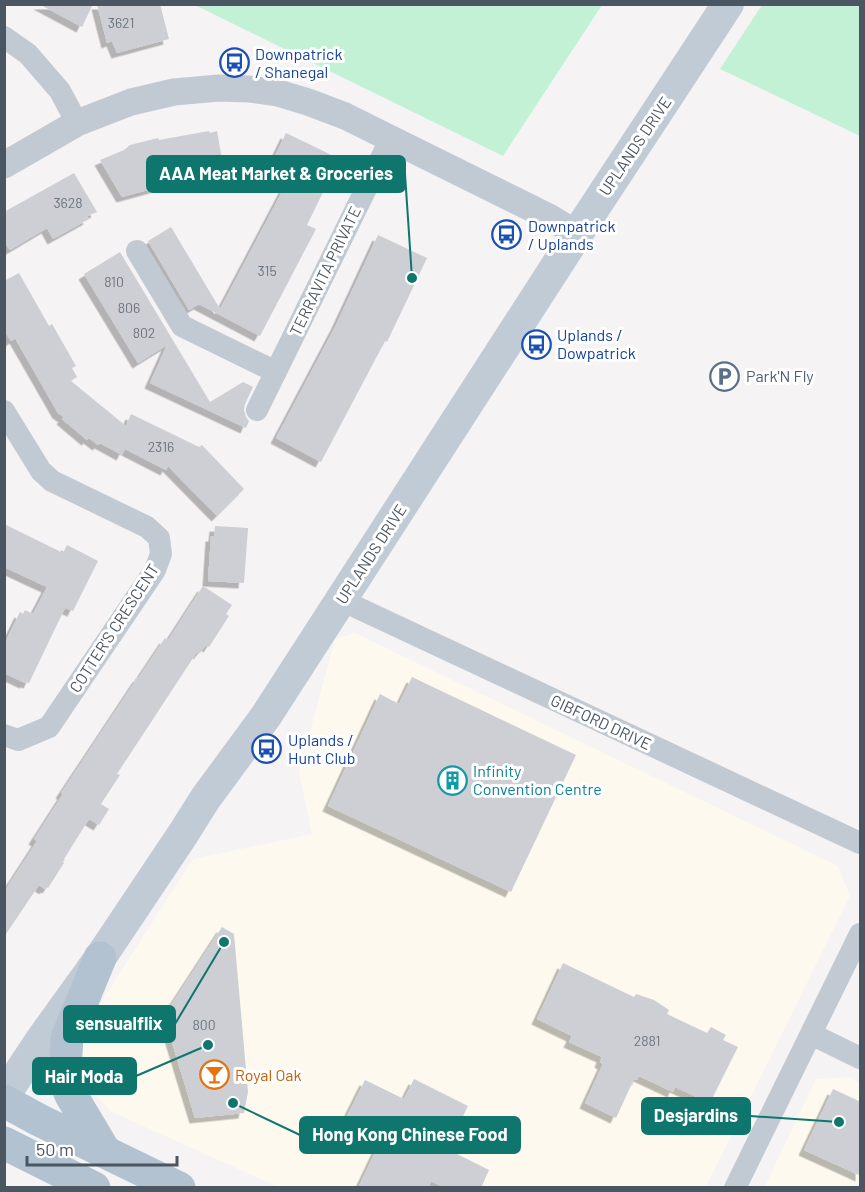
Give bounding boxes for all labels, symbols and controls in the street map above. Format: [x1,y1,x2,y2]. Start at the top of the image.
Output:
house number: 3621 [108,14,134,31]
place label: Downpatrick / Shanegal [255,44,342,81]
bus stop icon: Downpatrick / Shanegal [218,47,250,79]
street label: UPLANDS DRIVE [595,93,675,199]
callout: AAA Meat Market & Groceries [147,156,405,192]
text: AAA Meat Market & Groceries [159,162,393,184]
house number: 3628 [53,194,83,211]
street label: TERRAVITA PRIVATE [285,203,364,338]
place label: Downpatrick / Uplands [528,216,615,253]
bus stop icon: Downpatrick / Uplands [491,219,523,251]
house number: 315 [257,262,277,279]
house number: 810 [104,273,124,290]
house number: 806 [118,299,140,316]
house number: 802 [133,324,155,341]
place label: Uplands / Dowpatrick [557,325,636,362]
bus stop icon: Uplands / Dowpatrick [520,328,552,360]
parking icon: Park'N Fly [709,360,741,392]
place label: Park'N Fly [746,366,814,385]
house number: 2316 [148,438,174,455]
street label: UPLANDS DRIVE [331,500,410,607]
street label: COTTER'S CRESCENT [65,560,162,696]
street label: GIBFORD DRIVE [548,690,654,753]
place label: Uplands / Hunt Club [288,730,355,767]
bus stop icon: Uplands / Hunt Club [251,733,283,765]
place label: Infinity Convention Centre [473,761,602,798]
building icon: Infinity Convention Centre [436,764,468,796]
callout: sensualflix [64,1006,175,1042]
text: sensualflix [75,1012,163,1034]
house number: 800 [192,1016,216,1033]
house number: 2881 [634,1032,660,1049]
callout: Hair Moda [33,1058,136,1094]
bar icon: Royal Oak [198,1059,230,1091]
text: Hair Moda [45,1065,123,1087]
place label: Royal Oak [235,1065,301,1084]
callout: Desjardins [642,1098,750,1134]
text: Desjardins [654,1104,738,1126]
callout: Hong Kong Chinese Food [300,1117,520,1153]
text: Hong Kong Chinese Food [312,1123,508,1145]
scale bar [27,1129,177,1167]
text: 50 m [36,1138,74,1160]

